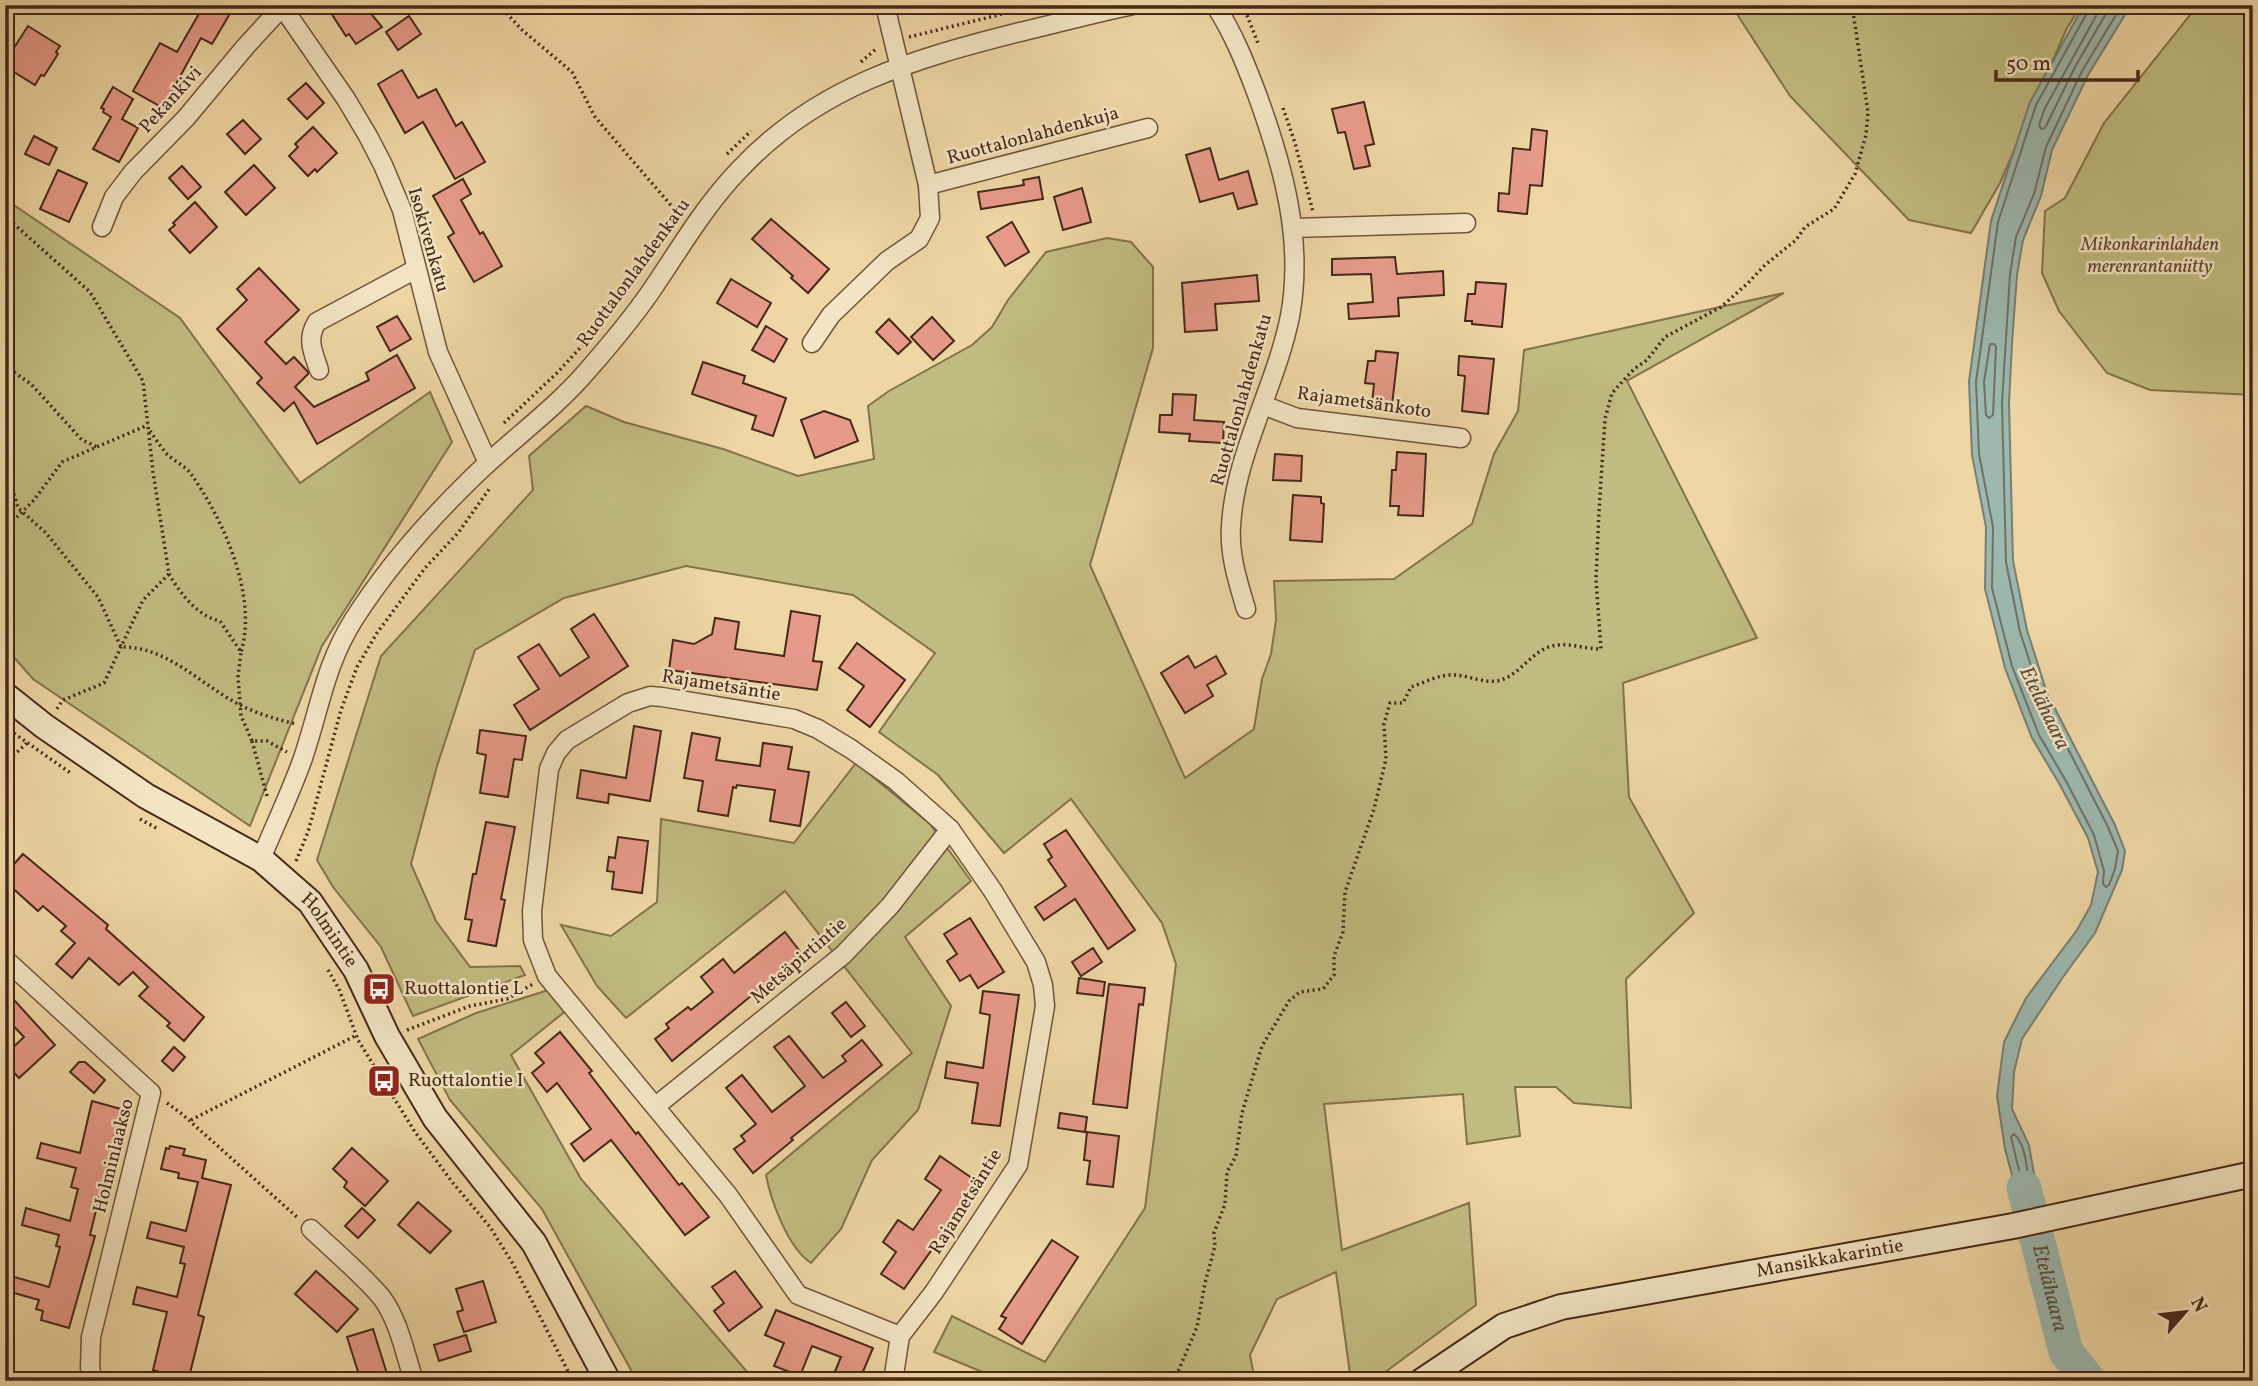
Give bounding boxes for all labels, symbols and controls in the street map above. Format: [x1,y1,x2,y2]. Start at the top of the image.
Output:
scale bar [1996,38,2137,82]
text: 50 m [2006,50,2051,79]
street label: Pekankivi [134,60,208,139]
street label: Ruottalonlahdenkuja [944,101,1122,171]
street label: Isokivenkatu [401,185,455,295]
street label: Ruottalonlahdenkatu [571,193,697,353]
park label: Mikonkarinlahden merenrantaniitty [2080,232,2219,280]
street label: Ruottalonlahdenkatu [1205,311,1279,489]
street label: Rajametsänkoto [1295,381,1433,425]
water label: Etelähaara [2011,661,2077,755]
street label: Rajametsäntie [660,664,782,708]
street label: Holmintie [295,887,364,973]
street label: Metsäpirtintie [745,912,853,1010]
bus stop icon: Ruottalontie L [360,970,398,1008]
place label: Ruottalontie L [404,976,524,1002]
bus stop icon: Ruottalontie I [365,1062,403,1100]
place label: Ruottalontie I [408,1068,523,1094]
street label: Holminlaakso [87,1096,141,1216]
street label: Rajametsäntie [923,1144,1009,1260]
street label: Mansikkakarintie [1754,1233,1905,1285]
water label: Etelähaara [2024,1241,2075,1335]
north arrow [2150,1278,2220,1348]
text: N [2184,1293,2213,1317]

